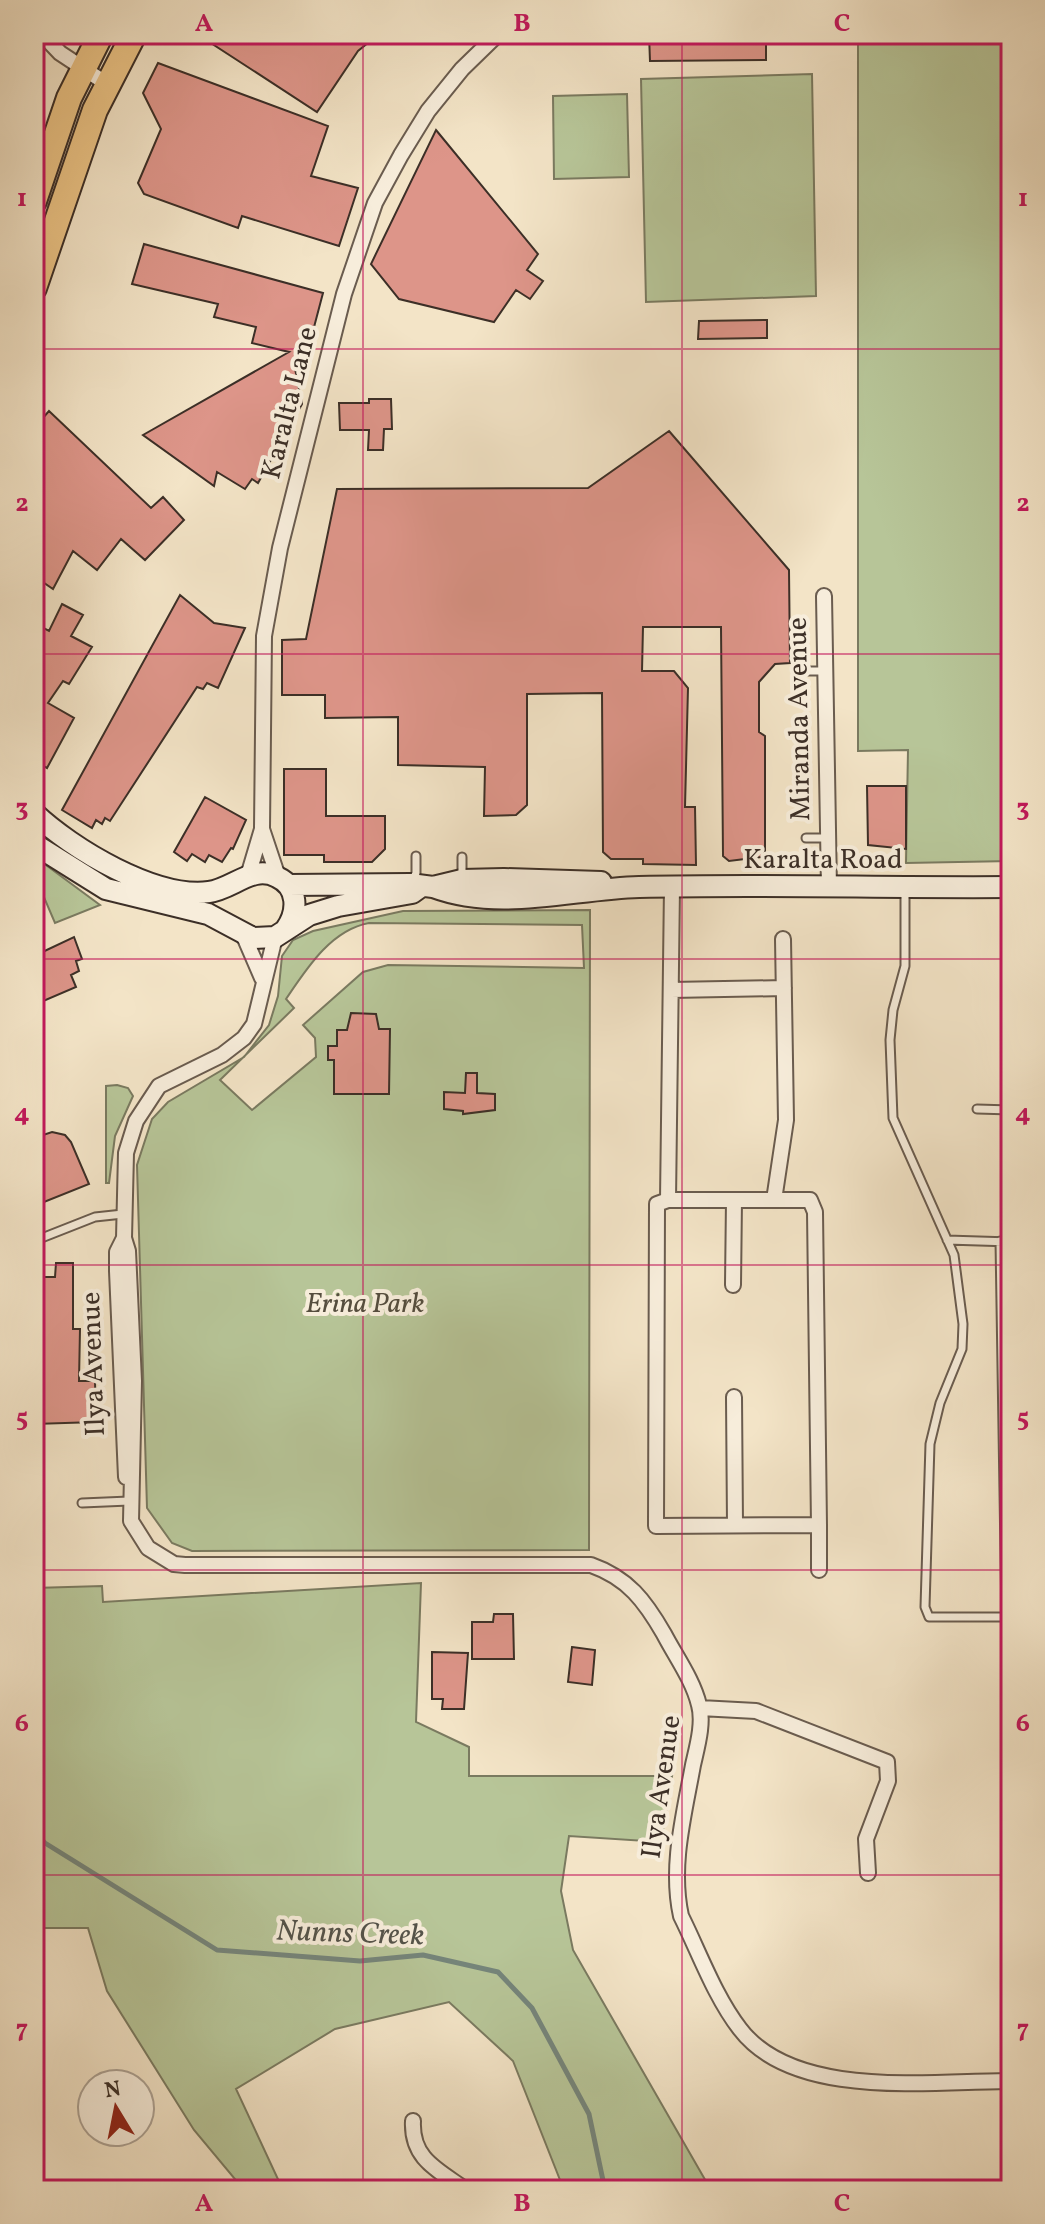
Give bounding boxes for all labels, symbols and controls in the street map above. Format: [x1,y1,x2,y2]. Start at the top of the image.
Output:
text: A [195,6,214,42]
text: B [513,6,531,42]
text: C [834,6,850,42]
text: 1 [17,181,27,217]
text: 1 [1018,181,1028,217]
street label: Karalta Lane [252,323,328,483]
text: 2 [15,486,29,522]
text: 2 [1016,486,1030,522]
street label: Miranda Avenue [779,617,821,821]
text: 3 [15,791,29,827]
text: 3 [1016,791,1030,827]
street label: Karalta Road [743,841,903,880]
text: 4 [14,1096,30,1132]
text: 4 [1015,1096,1031,1132]
park label: Erina Park [305,1285,425,1324]
street label: Ilya Avenue [72,1291,116,1437]
text: 5 [16,1401,28,1437]
text: 5 [1017,1401,1029,1437]
text: 6 [15,1706,29,1742]
text: 6 [1016,1706,1030,1742]
street label: Ilya Avenue [633,1713,691,1861]
water label: Nunns Creek [275,1910,425,1958]
text: 7 [16,2012,28,2048]
text: 7 [1017,2012,1029,2048]
north arrow [76,2068,156,2148]
text: N [102,2074,124,2107]
text: A [195,2186,214,2222]
text: B [513,2186,531,2222]
text: C [834,2186,850,2222]

